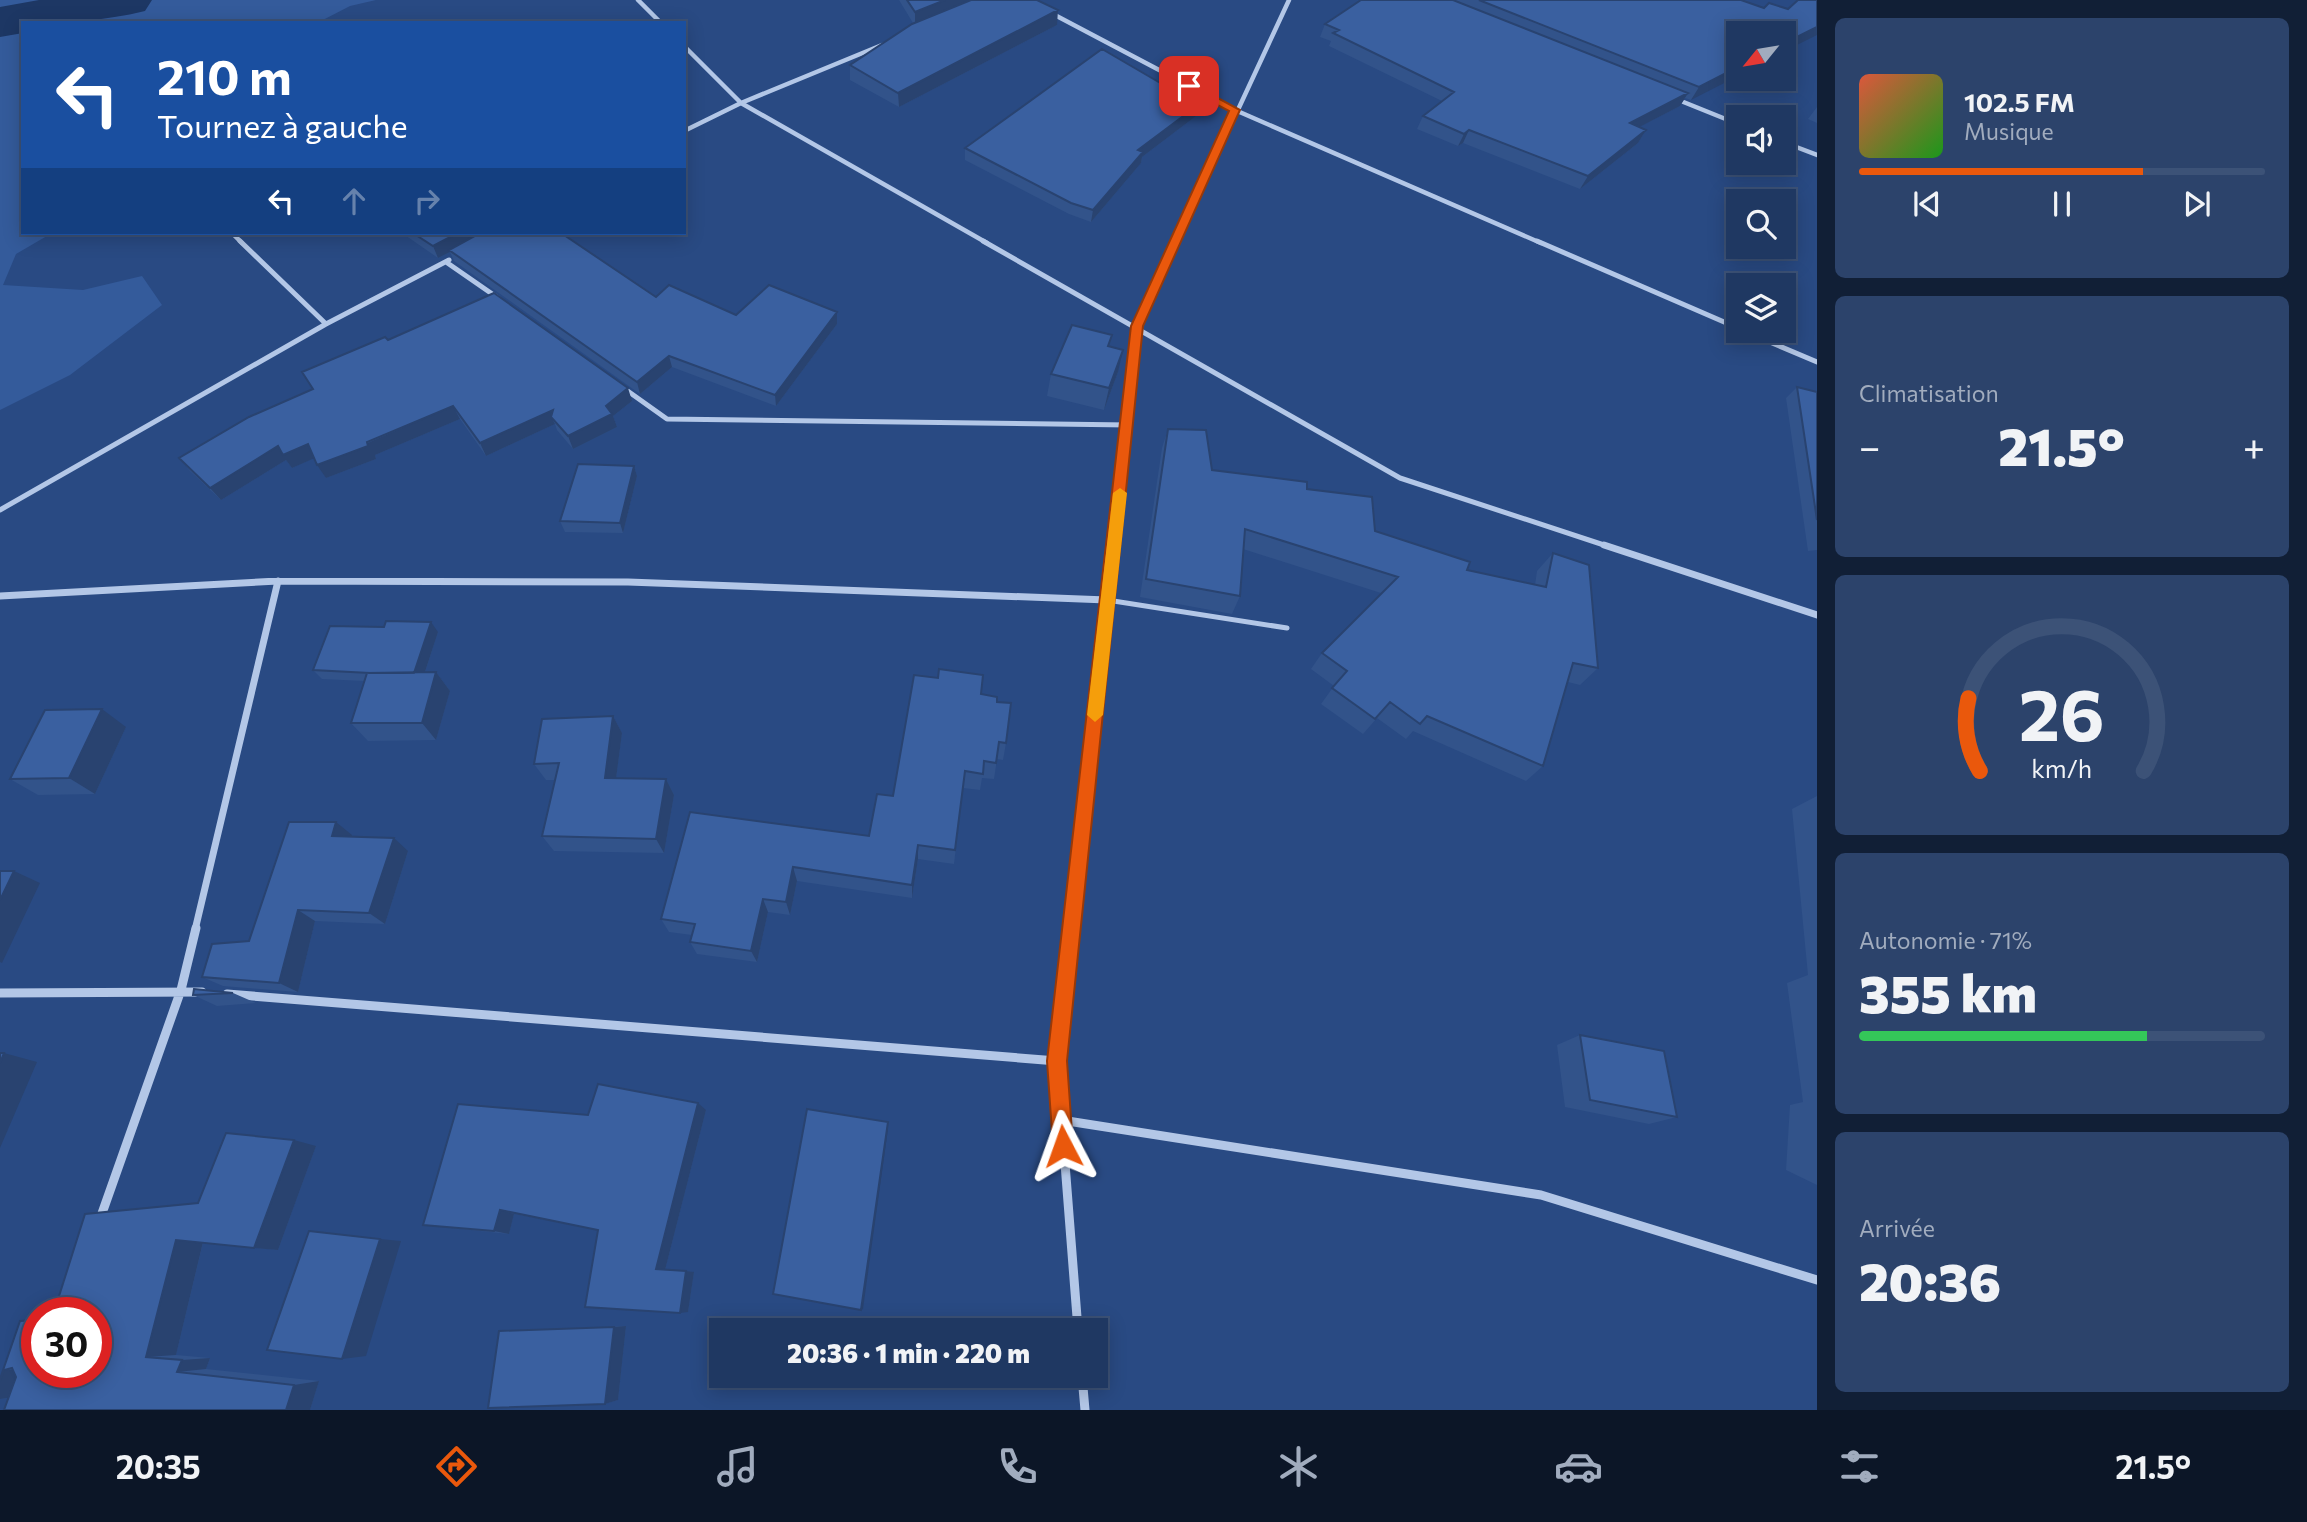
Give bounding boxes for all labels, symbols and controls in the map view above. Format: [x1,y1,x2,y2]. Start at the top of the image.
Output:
north arrow [1726,21,1796,91]
map controls [1726,21,1796,343]
text: 210 m [157,45,292,105]
icon: left [42,49,133,140]
pin [1159,56,1219,116]
icon: arrive [1170,67,1208,105]
text: 102.5 FM [1964,86,2075,117]
text: Tournez à gauche [157,105,408,145]
button: sound [1726,105,1796,175]
text: Musique [1964,117,2054,145]
icon: left [262,182,300,220]
icon: ahead [335,182,373,220]
icon: right [408,182,446,220]
icon: previous [1908,185,1946,223]
icon: pause [2043,185,2081,223]
icon: next [2178,185,2216,223]
button: search [1726,189,1796,259]
button: layers [1726,273,1796,343]
text: Climatisation [1859,379,1999,407]
text: 21.5° [1998,413,2125,477]
text: − [1859,422,1881,469]
text: + [2243,422,2265,469]
text: 26 [2019,667,2105,756]
text: km/h [2032,753,2092,783]
text: Autonomie · 71% [1859,926,2032,954]
text: 355 km [1859,960,2037,1024]
position arrow [1026,1109,1100,1183]
text: Arrivée [1859,1214,1935,1242]
text: 20:36 [1859,1248,2001,1312]
speed limit sign: 30 [21,1297,112,1388]
text: 20:36 · 1 min · 220 m [787,1337,1030,1368]
icon: directions [432,1442,481,1491]
icon: music [713,1442,762,1491]
icon: phone [993,1442,1042,1491]
icon: climate [1274,1442,1323,1491]
icon: car [1554,1442,1603,1491]
icon: filters [1835,1442,1884,1491]
text: 20:35 [116,1446,201,1486]
text: 21.5° [2115,1446,2191,1486]

